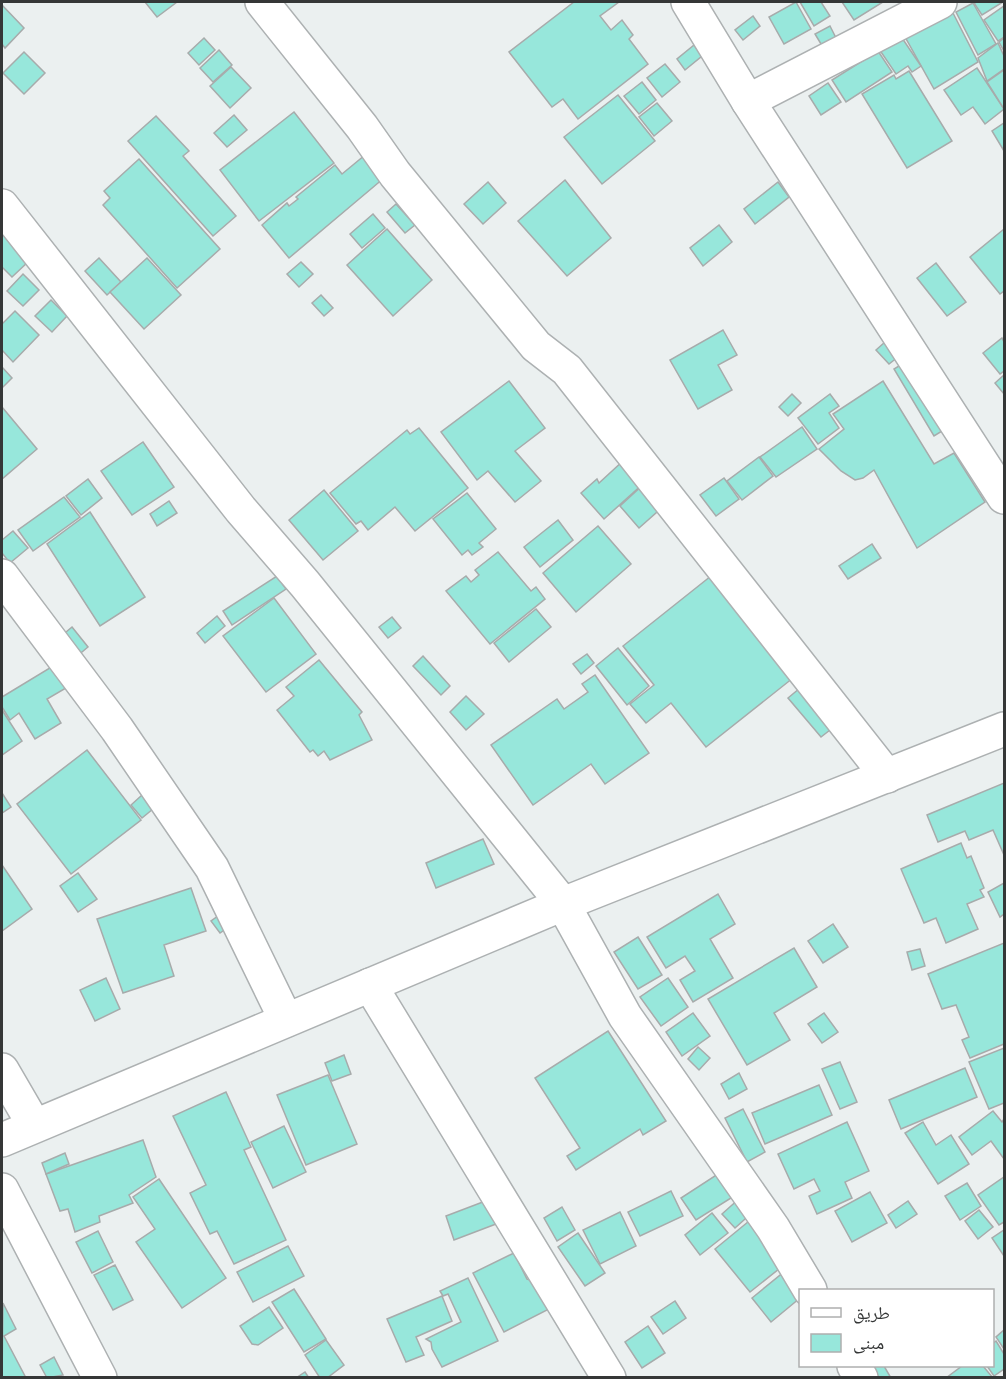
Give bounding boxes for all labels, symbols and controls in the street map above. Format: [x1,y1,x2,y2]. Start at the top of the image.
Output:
legend [799,1289,994,1367]
text: طريق [853,1302,890,1324]
text: مبنى [853,1332,884,1354]

